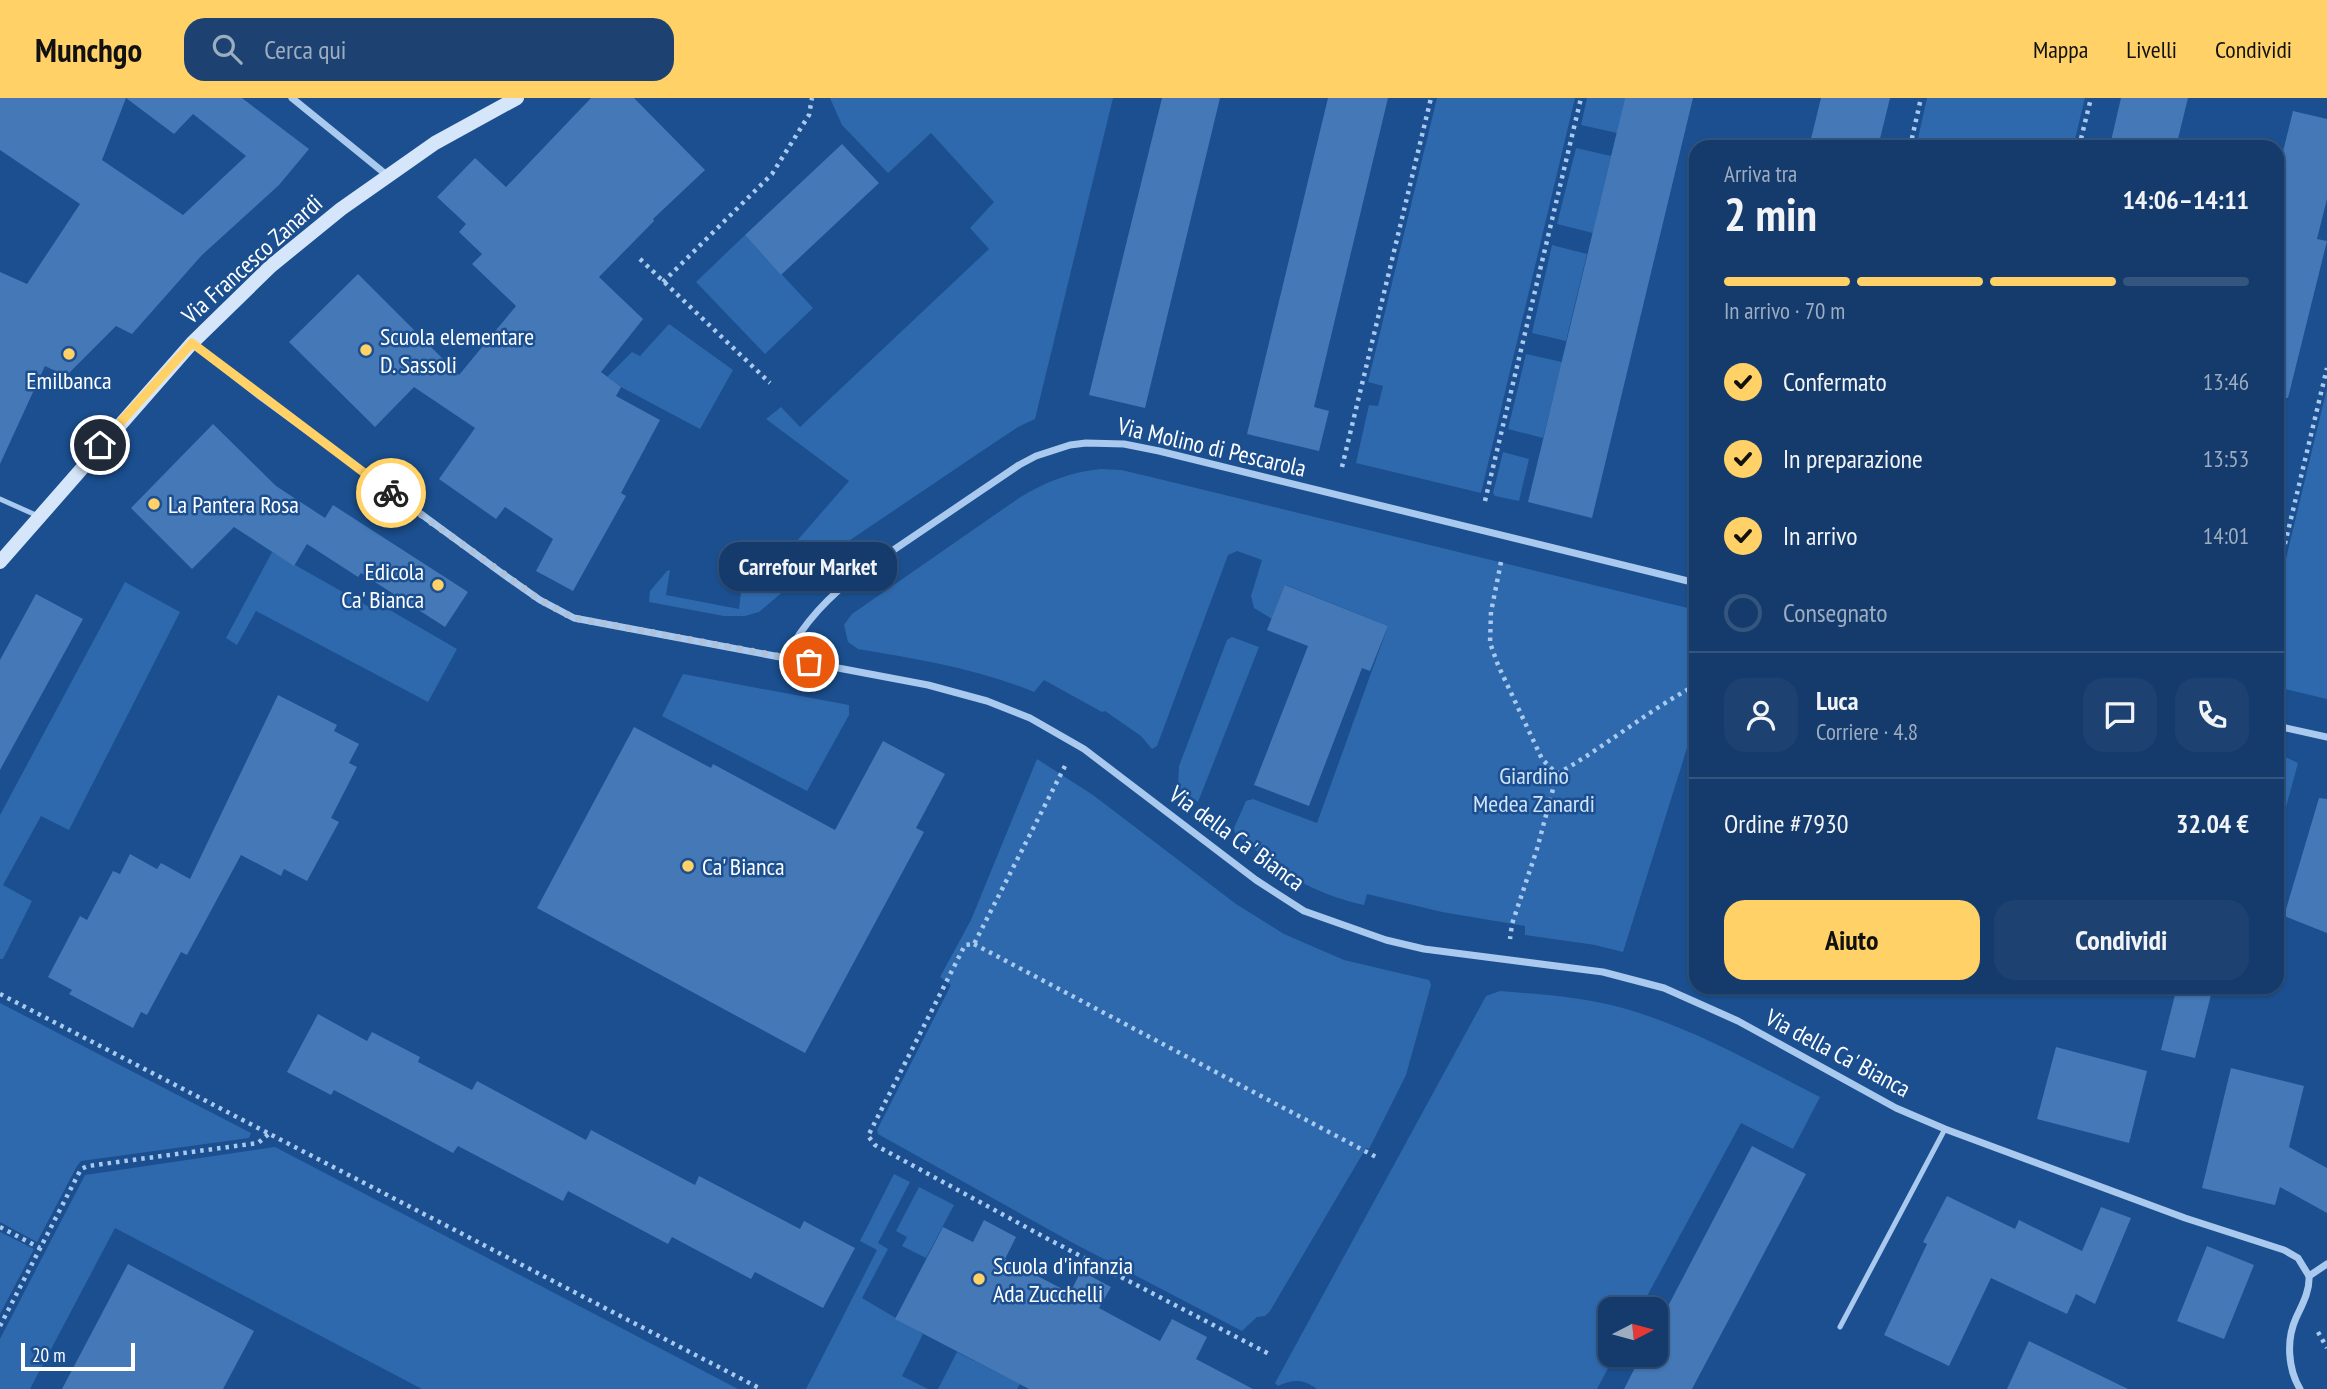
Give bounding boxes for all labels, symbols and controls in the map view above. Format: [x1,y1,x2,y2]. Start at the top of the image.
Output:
search box [184,18,674,81]
text: Munchgo [35,28,142,71]
icon: search [208,30,246,68]
text: Cerca qui [264,33,347,66]
text: Mappa [2033,34,2088,65]
text: Livelli [2126,34,2177,65]
text: Condividi [2215,34,2292,65]
text: Arriva tra [1724,159,1797,188]
text: 14:06–14:11 [2122,183,2249,216]
text: 2 min [1724,184,1817,244]
street label: Via Francesco Zanardi [174,188,329,331]
text: In arrivo · 70 m [1724,296,1845,325]
place label: Scuola elementare D. Sassoli [380,321,534,380]
marker: Scuola elementare D. Sassoli [358,342,374,358]
marker: Emilbanca [61,346,77,362]
icon: check [1724,363,1762,401]
place label: Emilbanca [26,365,112,396]
text: Confermato [1783,365,1887,398]
text: 13:46 [2203,367,2249,396]
street label: Via Molino di Pescarola [1114,410,1309,484]
pin [70,415,130,475]
icon: home [81,426,119,464]
icon: check [1724,440,1762,478]
text: In preparazione [1783,442,1923,475]
text: 13:53 [2203,444,2249,473]
courier [356,458,426,528]
icon: bike [372,474,410,512]
place label: La Pantera Rosa [168,489,299,520]
marker: La Pantera Rosa [146,496,162,512]
icon: check [1724,517,1762,555]
text: In arrivo [1783,519,1858,552]
text: 14:01 [2203,521,2249,550]
callout: Carrefour Market [720,543,898,592]
text: Carrefour Market [739,552,877,581]
place label: Edicola Ca' Bianca [341,556,424,615]
marker: Edicola Ca' Bianca [430,577,446,593]
text: Consegnato [1783,596,1887,629]
pin [779,632,839,692]
icon: bag [790,643,828,681]
button: person [1724,678,1798,752]
button: chat [2083,678,2157,752]
button: phone [2175,678,2249,752]
text: Luca [1816,684,1858,717]
text: Corriere · 4.8 [1816,717,1918,746]
park label: Giardino Medea Zanardi [1473,760,1595,819]
street label: Via della Ca' Bianca [1162,778,1311,898]
text: Ordine #7930 [1724,807,1848,840]
text: 32.04 € [2176,807,2249,840]
place label: Ca' Bianca [702,851,785,882]
marker: Ca' Bianca [680,858,696,874]
button: Aiuto [1724,900,1980,980]
button: Condividi [1994,900,2249,980]
street label: Via della Ca' Bianca [1759,1001,1916,1104]
place label: Scuola d'infanzia Ada Zucchelli [993,1250,1133,1309]
marker: Scuola d'infanzia Ada Zucchelli [971,1271,987,1287]
north arrow [1598,1297,1668,1367]
map controls [1598,1297,1668,1367]
scale bar [21,1340,135,1372]
text: 20 m [32,1343,66,1367]

